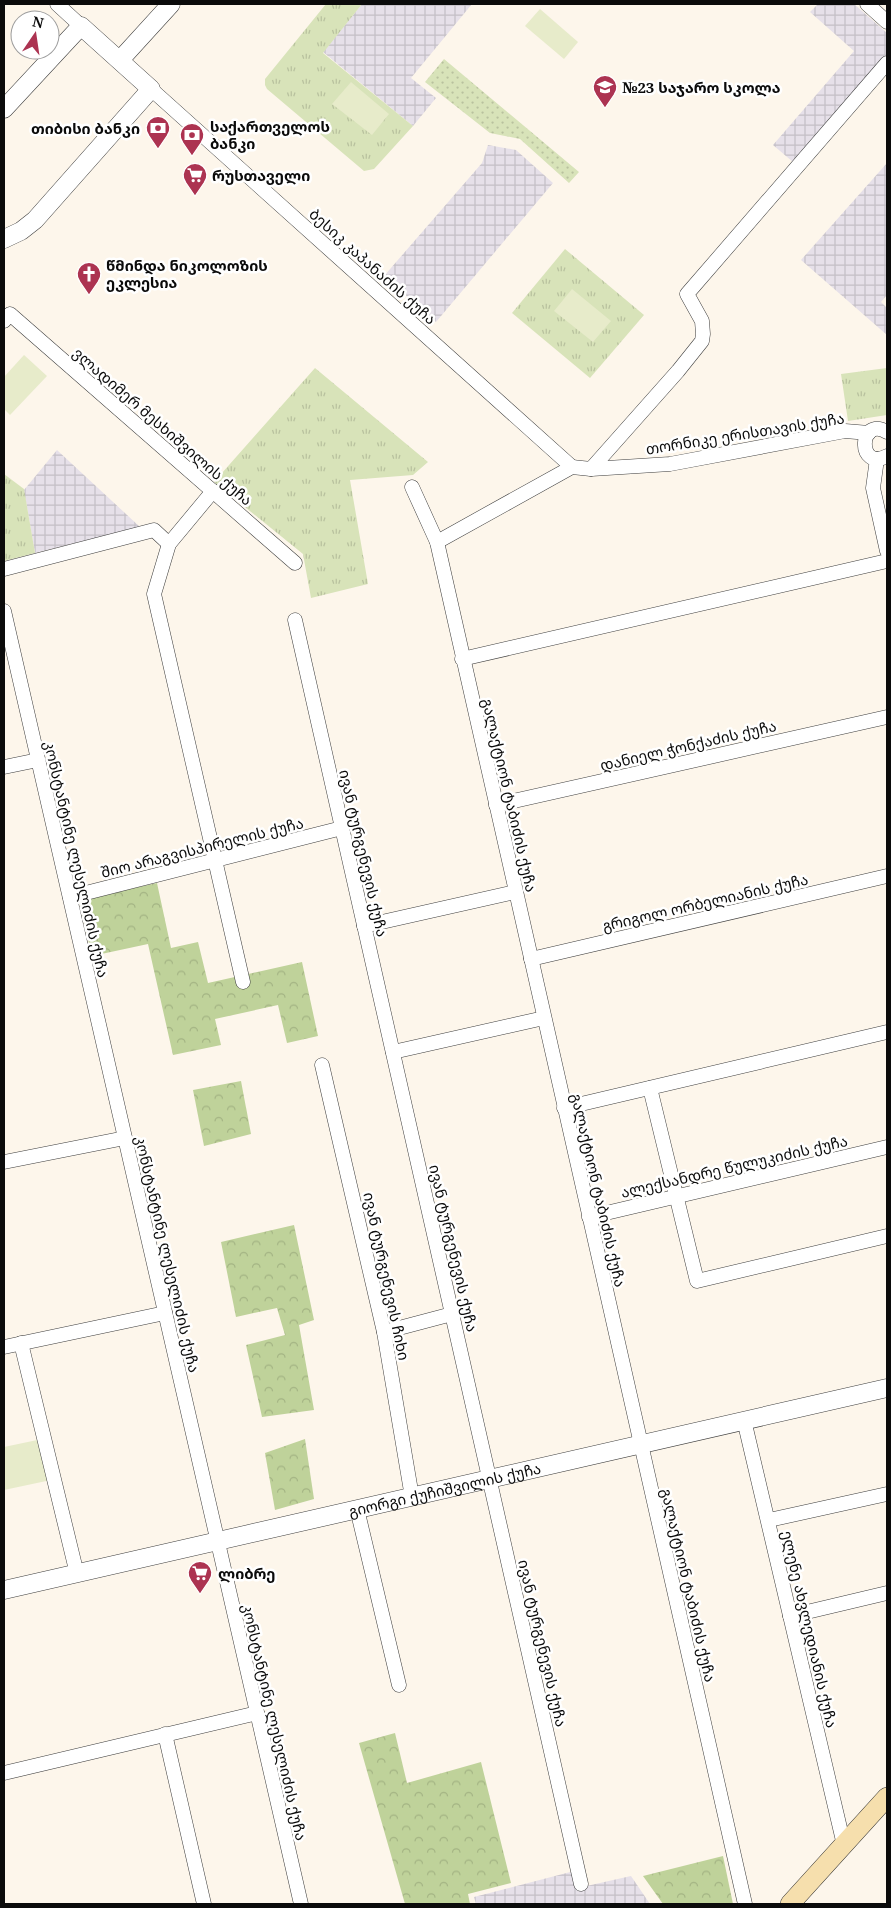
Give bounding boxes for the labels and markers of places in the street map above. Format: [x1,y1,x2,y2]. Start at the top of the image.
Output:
school or university icon: №23 საჯარო სკოლა [592,74,618,108]
place label: №23 საჯარო სკოლა [622,77,781,97]
bank icon: თიბისი ბანკი [145,115,171,149]
place label: საქართველოს ბანკი [210,116,330,153]
place label: თიბისი ბანკი [31,118,140,138]
bank icon: საქართველოს ბანკი [179,122,205,156]
supermarket icon: რუსთაველი [182,162,208,196]
place label: რუსთაველი [212,165,310,185]
place label: წმინდა ნიკოლოზის ეკლესია [106,255,268,292]
church icon: წმინდა ნიკოლოზის ეკლესია [76,261,102,295]
supermarket icon: ლიბრე [187,1560,213,1594]
place label: ლიბრე [218,1563,275,1583]

